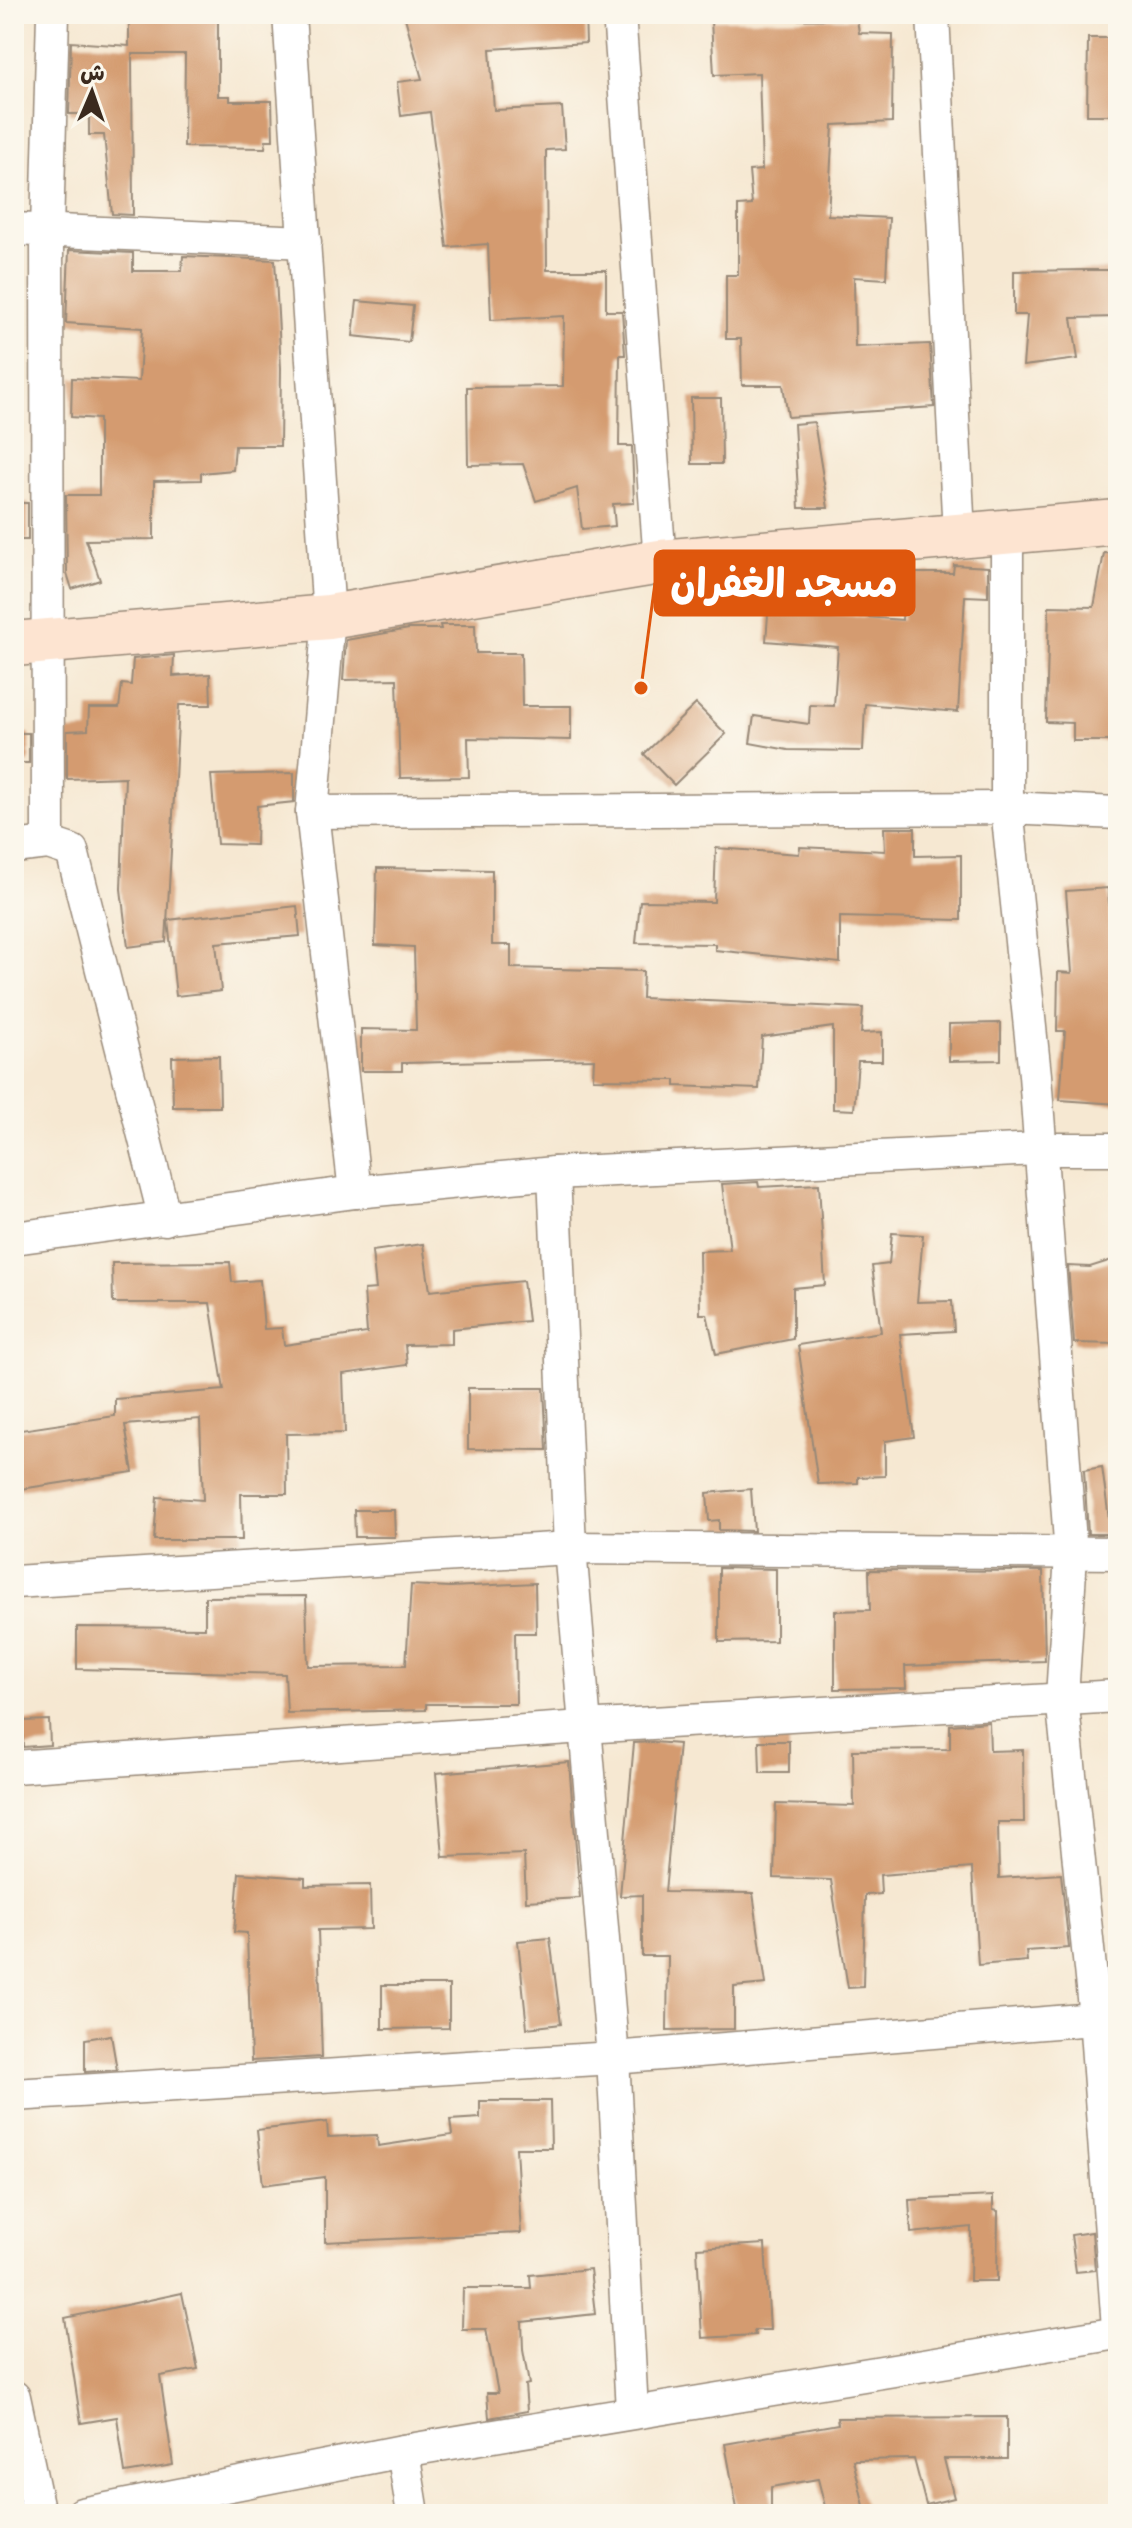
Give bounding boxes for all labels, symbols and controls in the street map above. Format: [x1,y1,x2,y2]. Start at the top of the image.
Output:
north arrow [52,52,132,132]
text: ش [80,59,105,87]
callout: مسجد الغفران [655,551,914,615]
text: مسجد الغفران [670,559,898,609]

